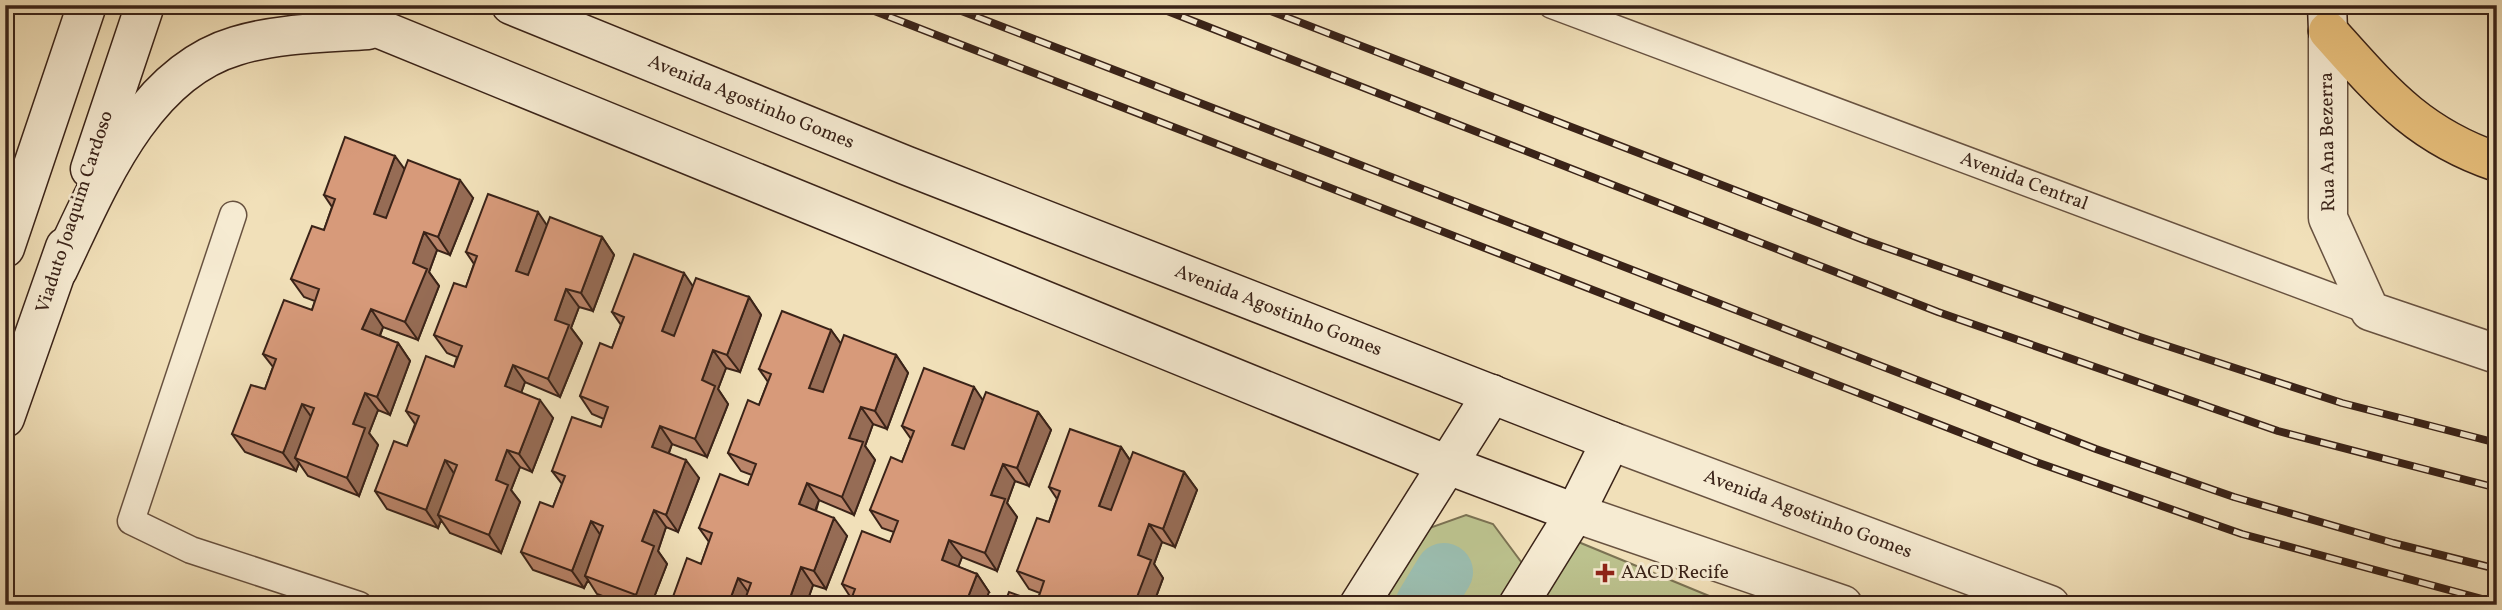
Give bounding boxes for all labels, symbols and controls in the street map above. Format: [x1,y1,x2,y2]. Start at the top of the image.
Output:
street label: Avenida Agostinho Gomes [644,49,858,156]
street label: Rua Ana Bezerra [2314,72,2342,212]
street label: Viaduto Joaquim Cardoso [30,108,120,316]
street label: Avenida Central [1956,146,2092,217]
street label: Avenida Agostinho Gomes [1171,259,1386,363]
street label: Avenida Agostinho Gomes [1700,464,1916,565]
place label: AACD Recife [1621,560,1729,586]
marker: AACD Recife [1595,563,1615,583]

